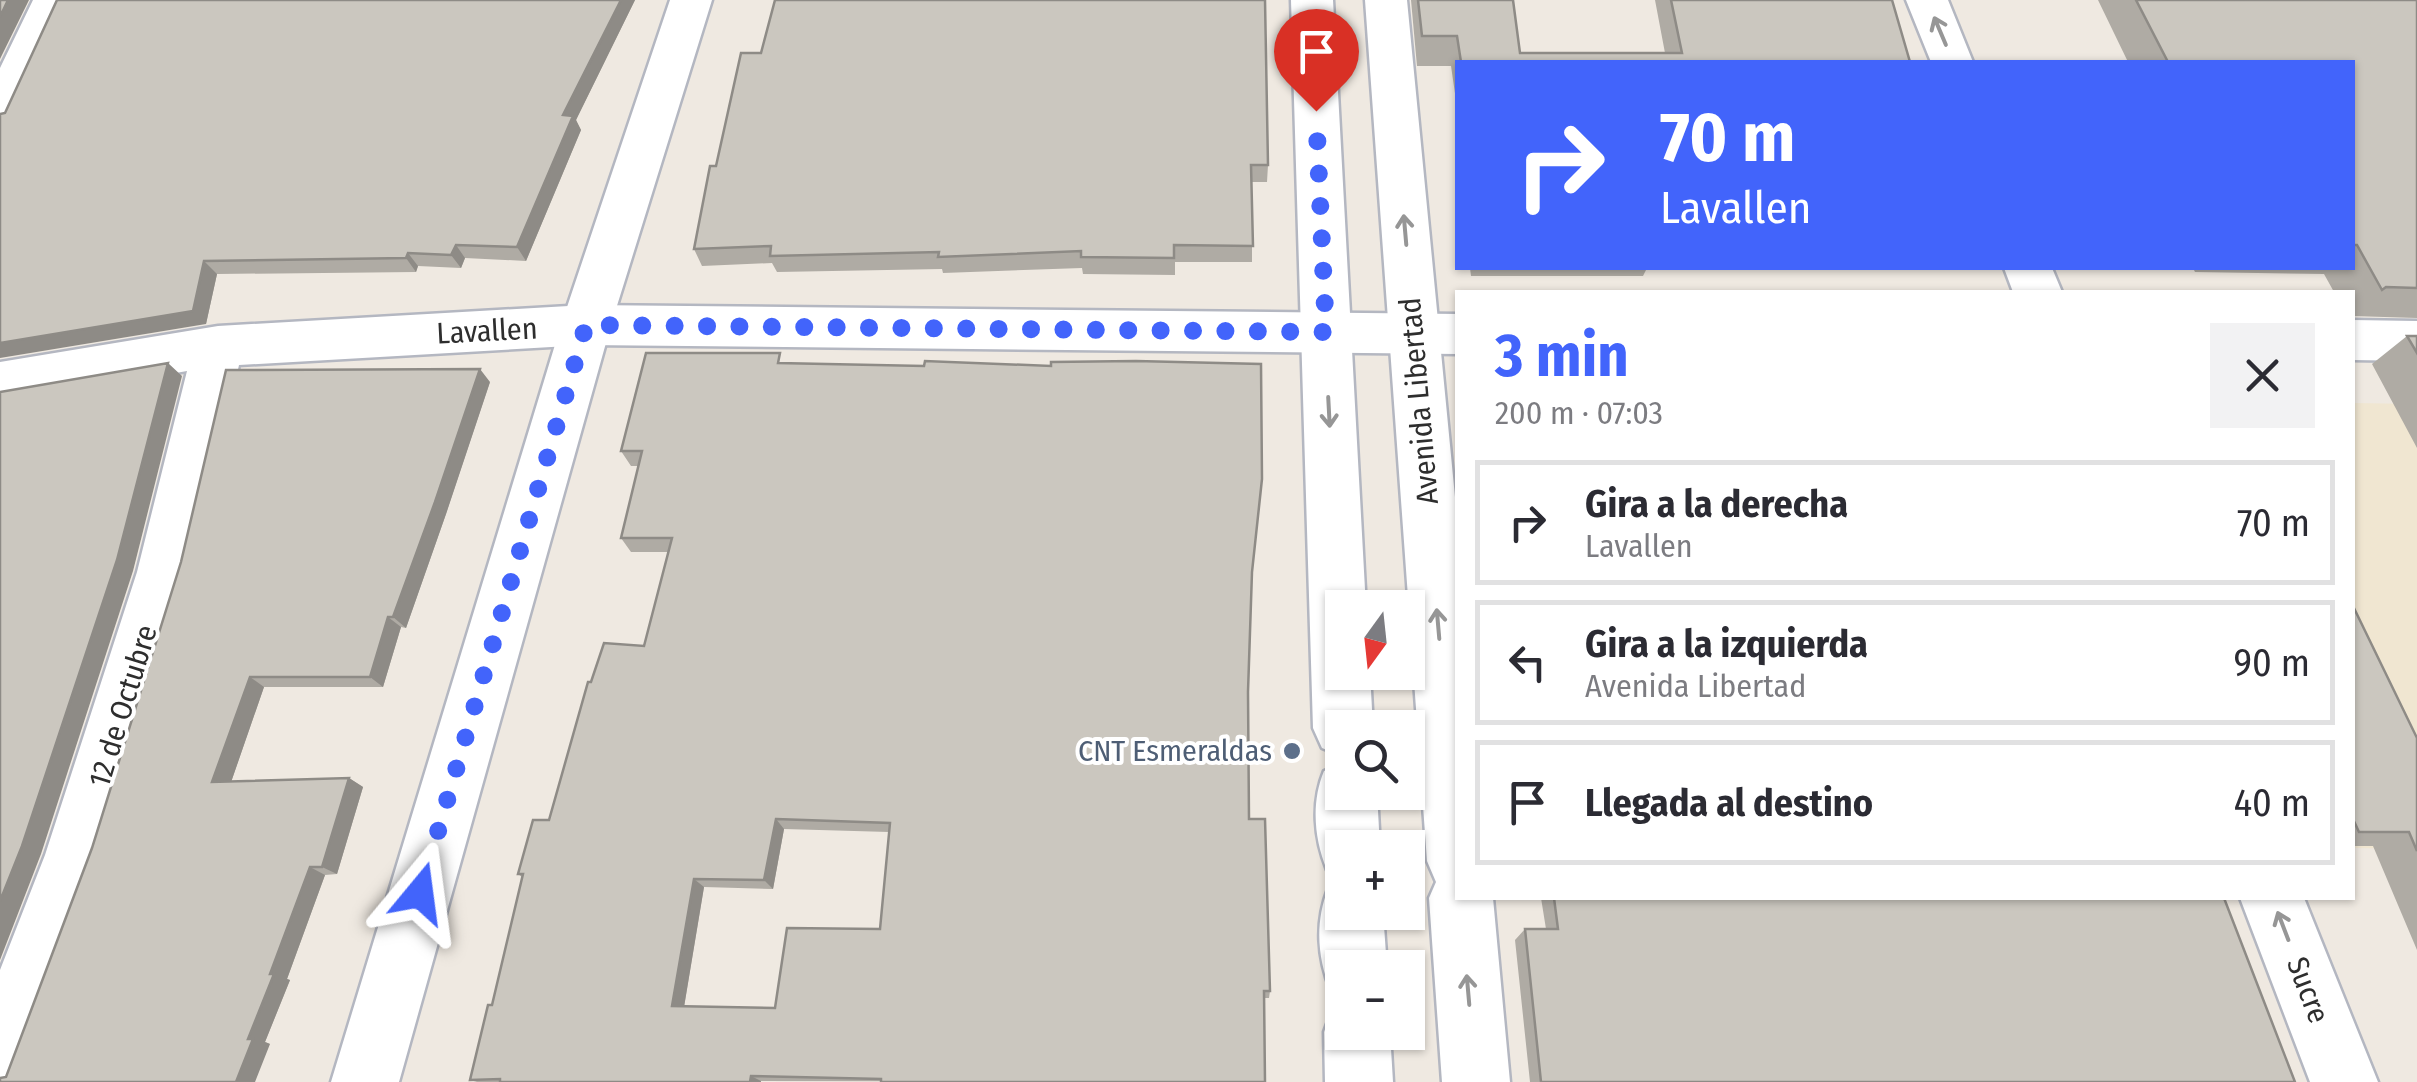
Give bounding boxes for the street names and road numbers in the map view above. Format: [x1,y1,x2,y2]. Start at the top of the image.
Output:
street label: Avenida Libertad [1392,296,1446,506]
street label: Lavallen [436,310,538,352]
street label: 12 de Octubre [81,621,165,791]
street label: Sucre [2279,952,2337,1028]

